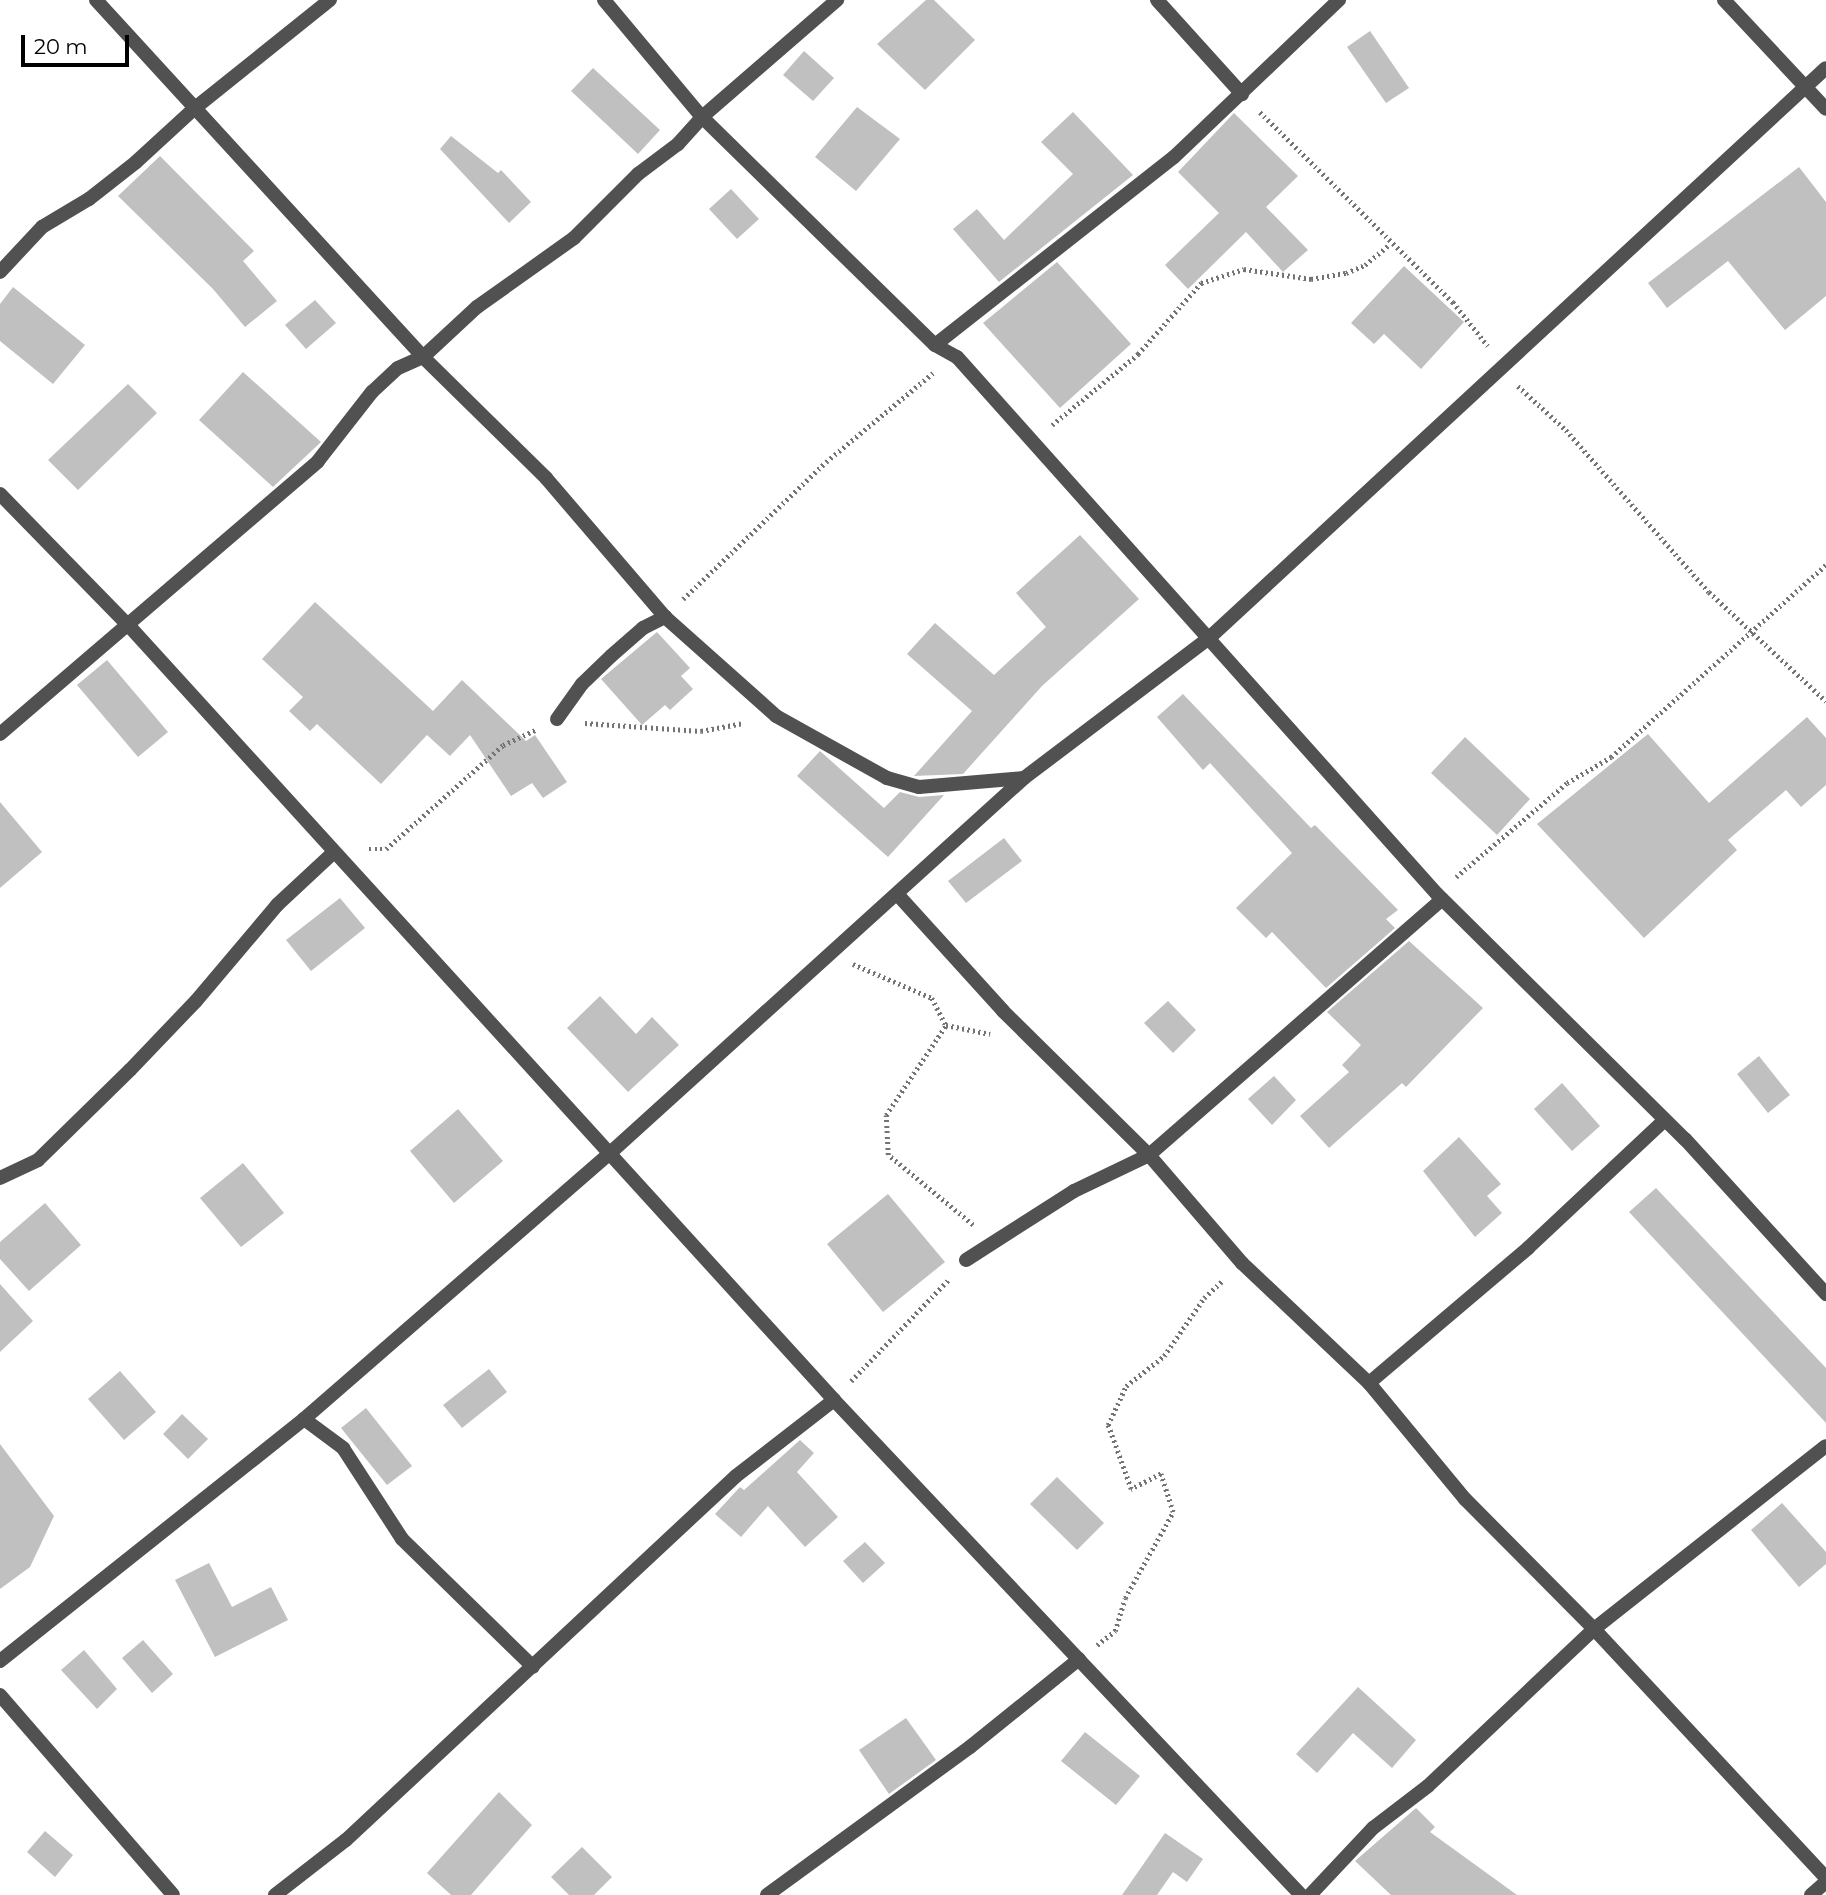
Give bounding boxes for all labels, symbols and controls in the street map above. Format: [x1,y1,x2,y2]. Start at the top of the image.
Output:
scale bar [24,21,133,65]
text: 20 m [34,34,88,59]

